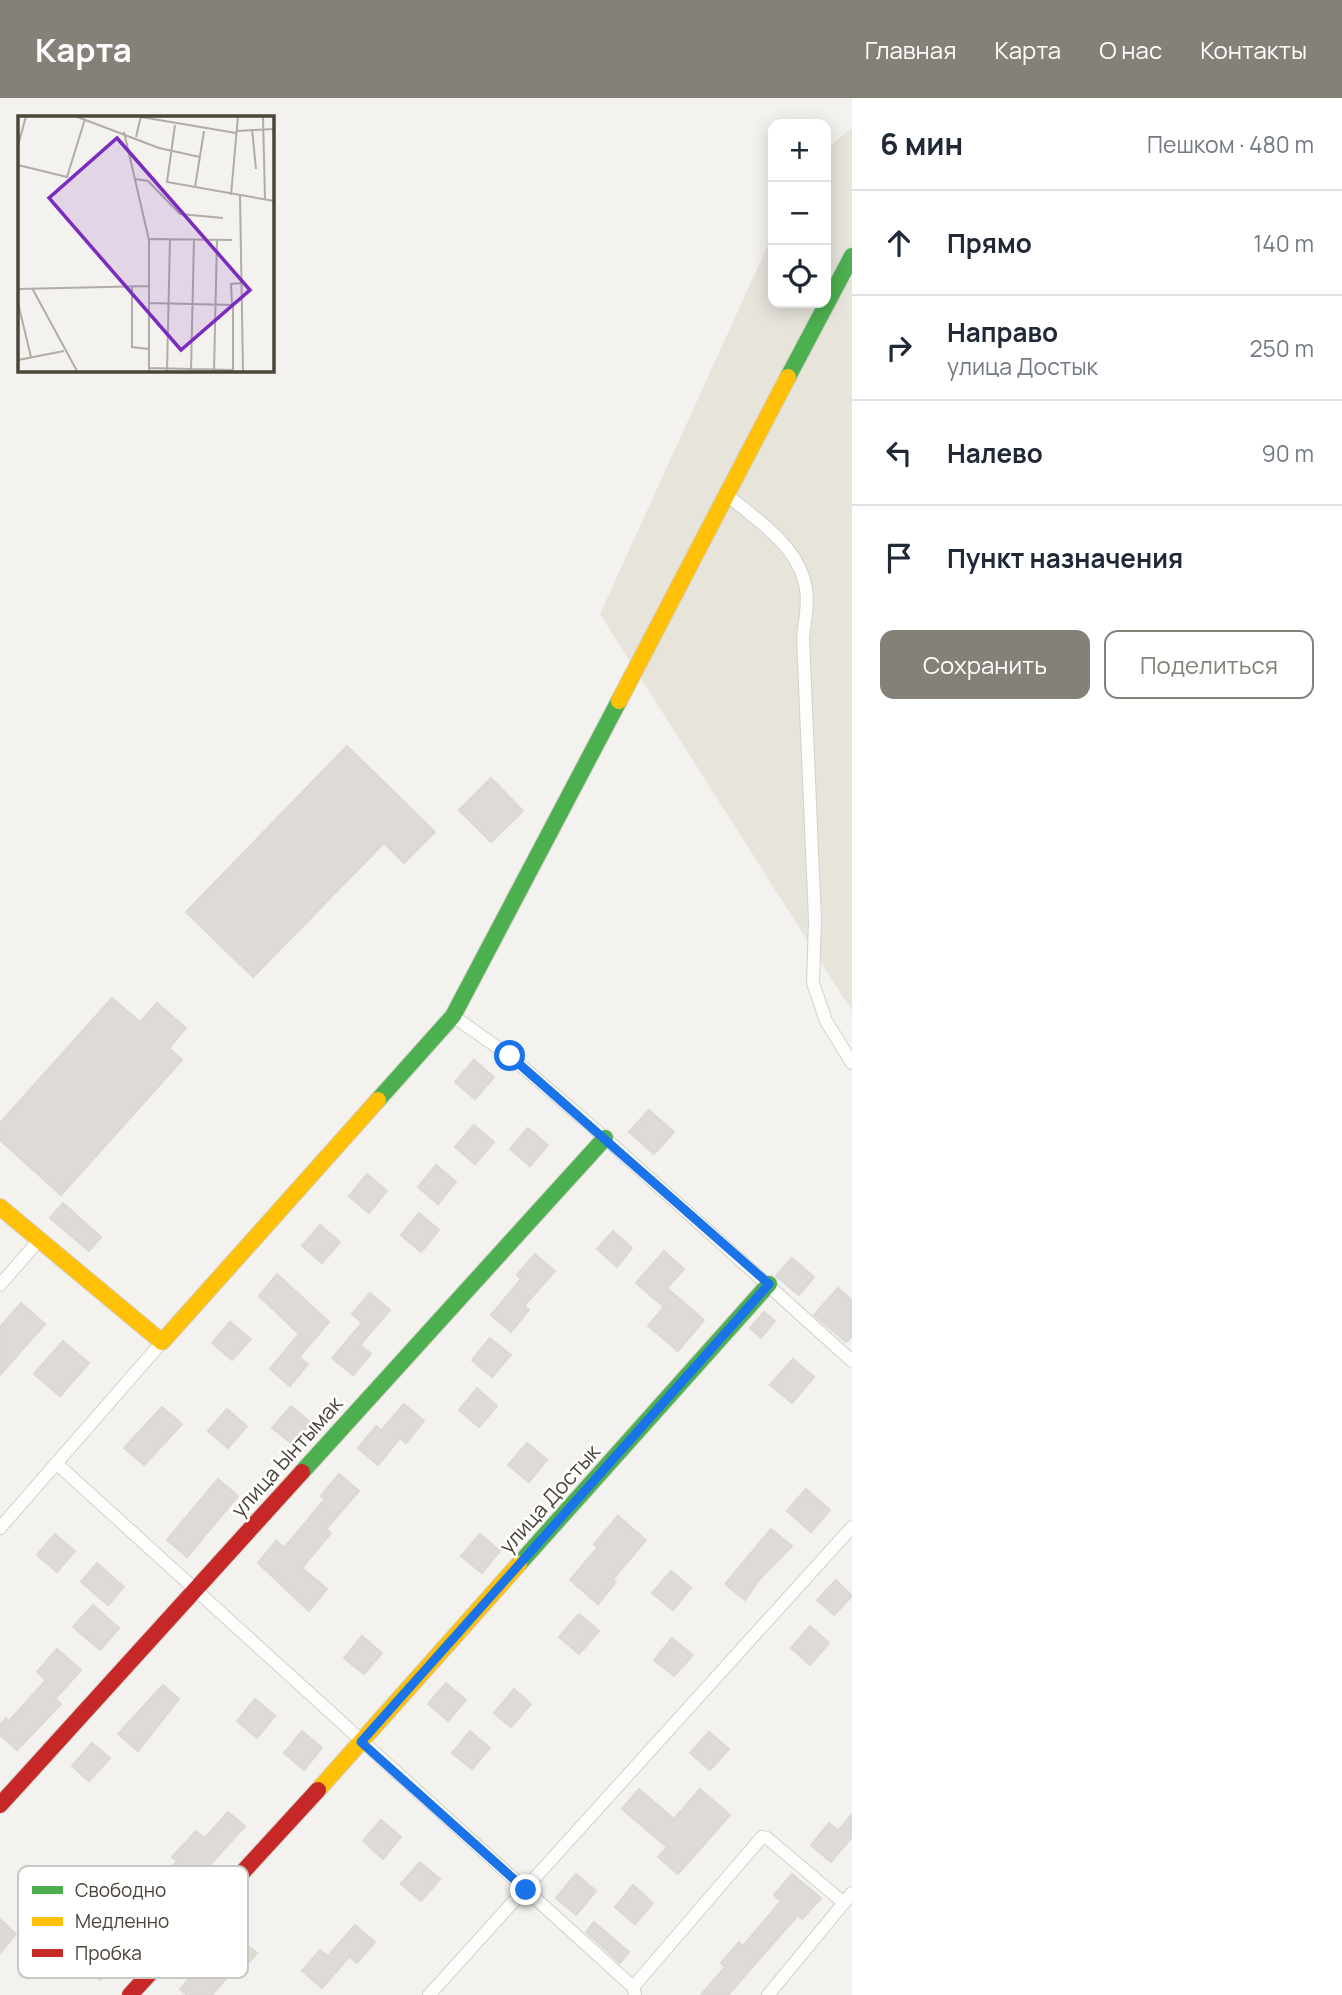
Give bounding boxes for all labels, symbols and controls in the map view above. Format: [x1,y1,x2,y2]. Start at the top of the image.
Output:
text: Карта [35,27,132,72]
text: Главная [865,33,956,66]
text: Карта [994,33,1061,66]
text: О нас [1099,33,1162,66]
text: Контакты [1200,33,1307,66]
inset map [18,116,273,371]
map controls [768,119,831,308]
button: + [768,119,831,182]
text: 6 мин [880,123,963,164]
text: Пешком · 480 m [1147,128,1314,160]
button: − [768,182,831,245]
icon: ahead [880,224,918,262]
text: Прямо [947,225,1032,261]
text: 140 m [1253,227,1314,259]
button: locate [768,245,831,308]
text: Направо [947,314,1058,350]
icon: right [880,329,918,367]
text: 250 m [1249,332,1314,364]
text: улица Достык [947,350,1098,382]
icon: left [880,434,918,472]
text: Налево [947,435,1043,471]
text: 90 m [1262,437,1314,469]
icon: arrive [880,539,918,577]
text: Пункт назначения [947,540,1183,576]
button: Сохранить [880,630,1090,699]
button: Поделиться [1104,630,1314,699]
route start [494,1040,525,1071]
street label: улица Ынтымак [224,1389,348,1523]
street label: улица Достык [493,1437,606,1559]
legend [18,1866,248,1978]
route end [510,1874,541,1905]
text: Свободно [75,1877,166,1903]
text: Медленно [75,1908,169,1934]
text: Пробка [75,1940,142,1966]

